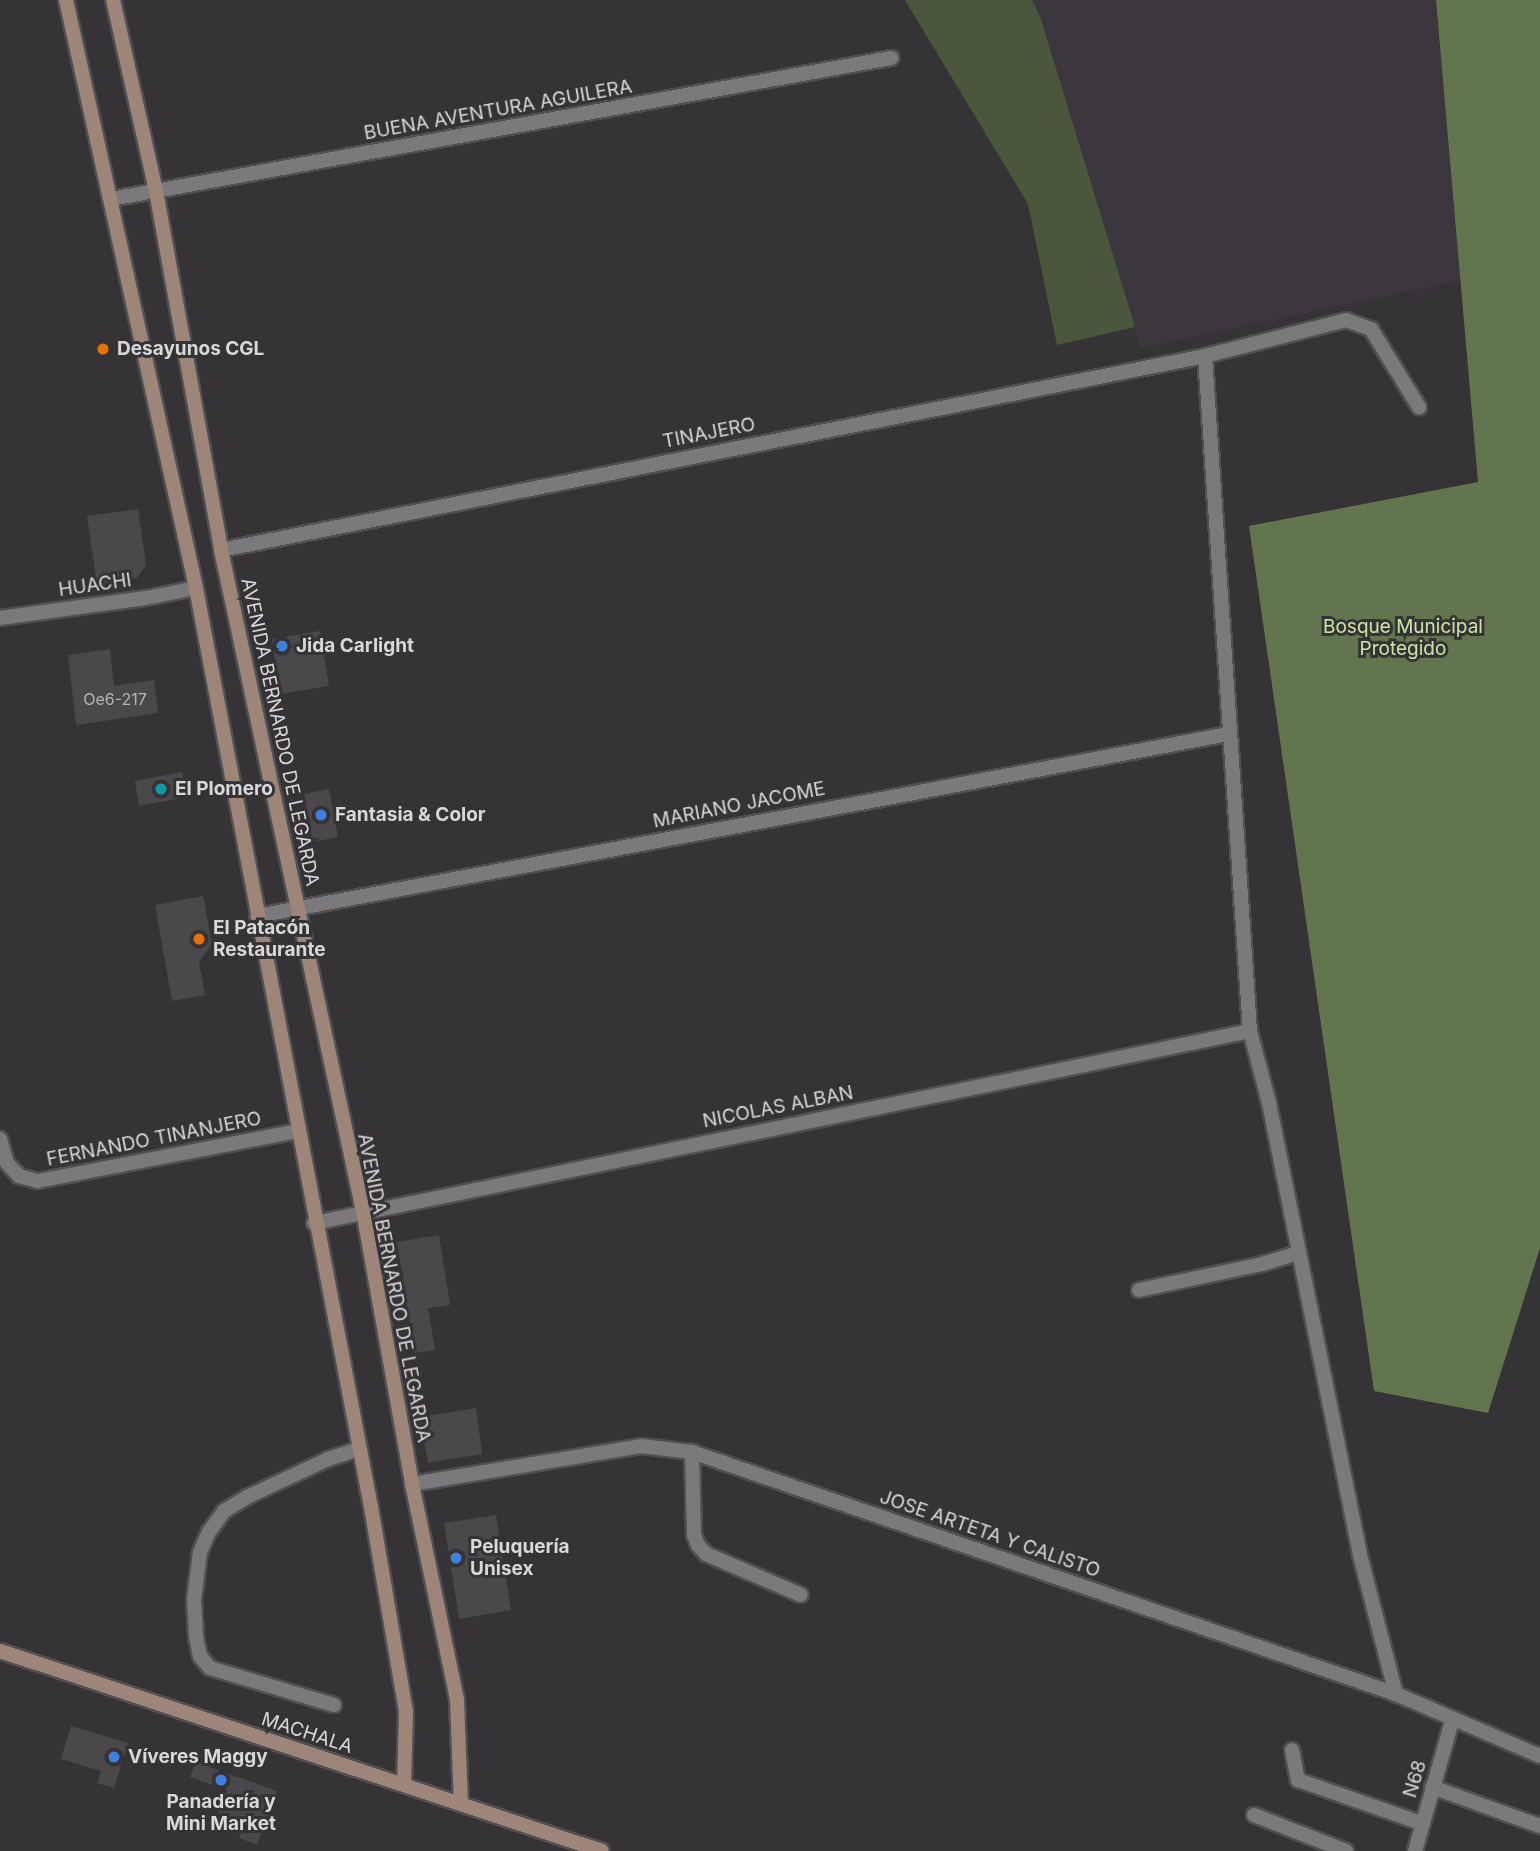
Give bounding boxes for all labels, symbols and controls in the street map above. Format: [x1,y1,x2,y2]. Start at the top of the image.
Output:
street label: BUENA AVENTURA AGUILERA [362,75,634,145]
place label: Desayunos CGL [117,338,264,360]
marker: Desayunos CGL [95,341,111,357]
street label: TINAJERO [661,413,757,453]
street label: HUACHI [57,569,133,601]
street label: AVENIDA BERNARDO DE LEGARDA [236,576,324,888]
park label: Bosque Municipal Protegido [1323,616,1483,660]
place label: Jida Carlight [296,635,414,657]
marker: Jida Carlight [274,638,290,654]
house number: Oe6-217 [83,689,147,709]
street label: MARIANO JACOME [651,777,827,833]
place label: El Plomero [175,778,273,800]
marker: El Plomero [153,781,169,797]
place label: Fantasia & Color [335,804,486,826]
marker: Fantasia & Color [313,807,329,823]
place label: El Patacón Restaurante [213,917,326,961]
marker: El Patacón Restaurante [191,931,207,947]
street label: NICOLAS ALBAN [701,1081,855,1133]
street label: FERNANDO TINANJERO [45,1107,263,1171]
street label: AVENIDA BERNARDO DE LEGARDA [353,1131,435,1445]
street label: JOSE ARTETA Y CALISTO [877,1486,1103,1582]
place label: Peluquería Unisex [470,1536,570,1580]
marker: Peluquería Unisex [448,1550,464,1566]
street label: MACHALA [259,1708,355,1758]
place label: Víveres Maggy [128,1746,268,1768]
marker: Víveres Maggy [106,1749,122,1765]
street label: N68 [1399,1758,1431,1800]
marker: Panadería y Mini Market [213,1772,229,1788]
place label: Panadería y Mini Market [166,1791,276,1835]

